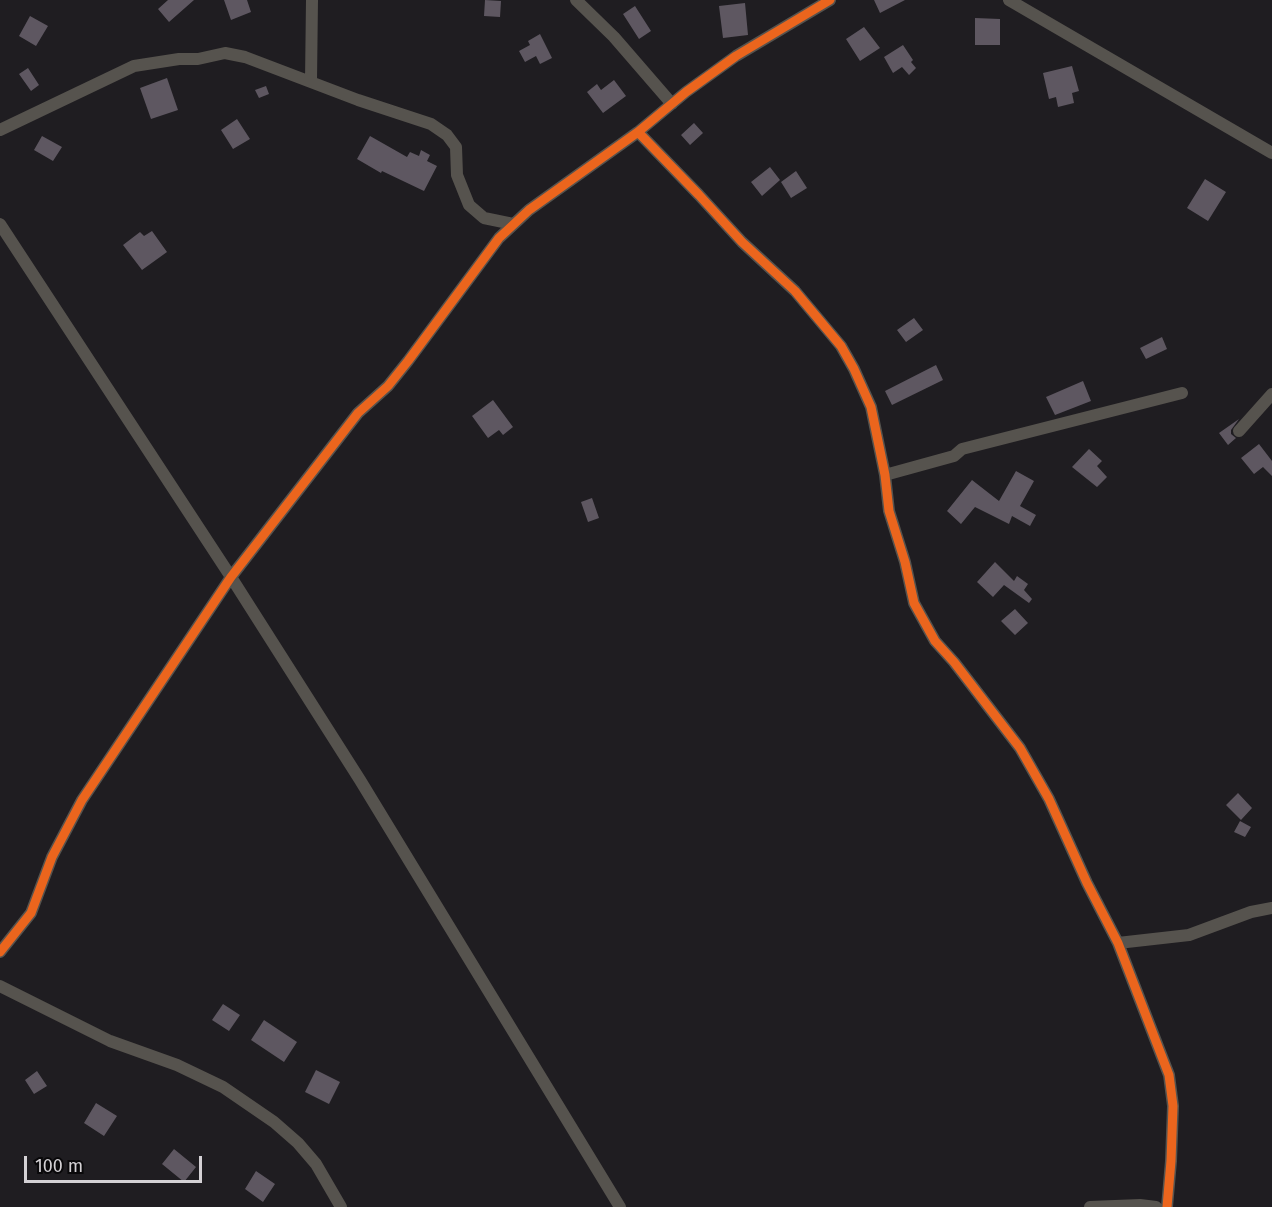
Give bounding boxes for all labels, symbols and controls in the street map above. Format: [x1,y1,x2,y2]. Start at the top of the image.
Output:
scale bar [27,1144,206,1182]
text: 100 m [35,1155,83,1177]

